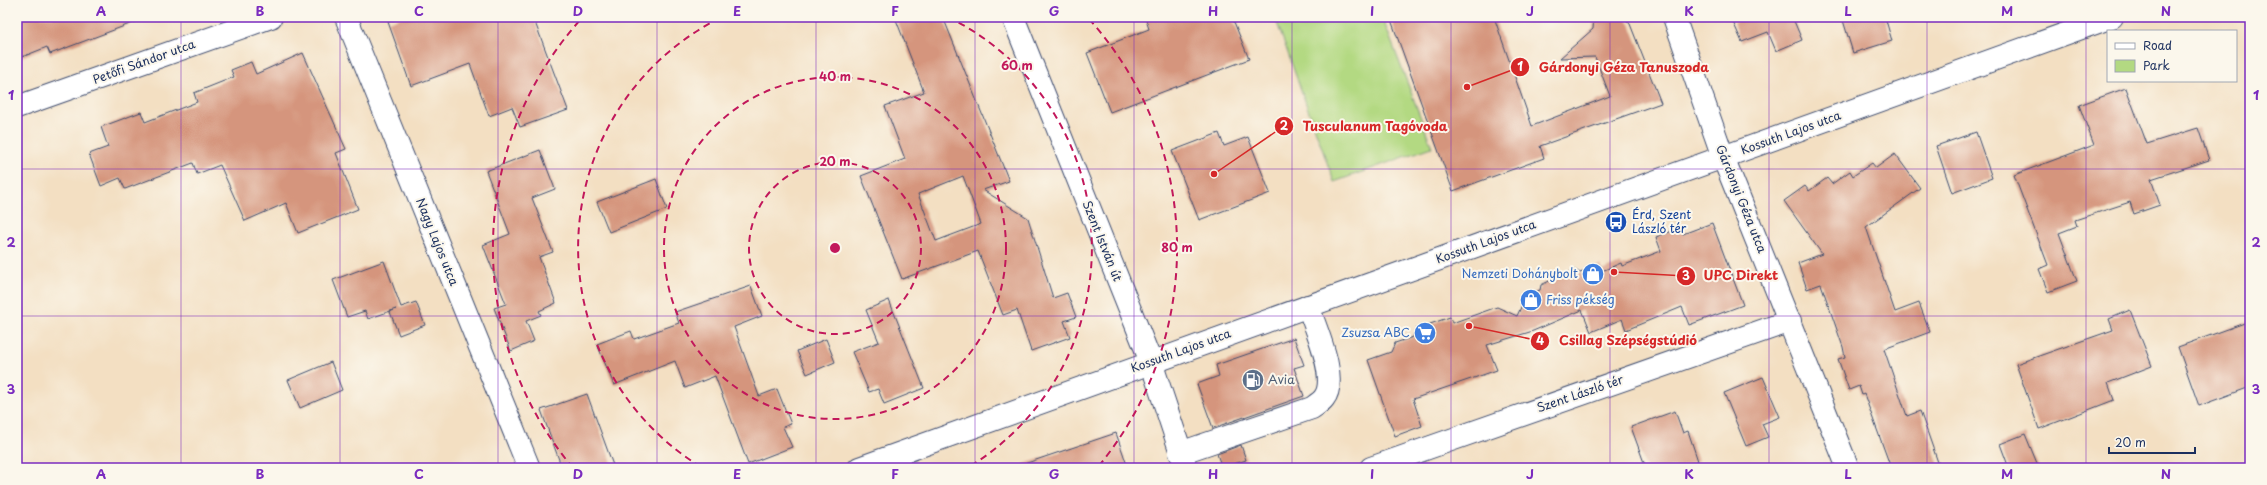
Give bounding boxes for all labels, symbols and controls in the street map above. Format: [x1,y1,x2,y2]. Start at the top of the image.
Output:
text: A [96,1,106,20]
text: B [256,1,265,20]
text: C [414,1,424,20]
text: D [573,1,583,20]
text: E [733,1,741,20]
text: F [891,1,899,20]
text: G [1049,1,1059,20]
text: H [1208,1,1218,20]
text: I [1370,1,1374,20]
text: J [1526,1,1534,20]
text: K [1684,1,1694,20]
text: L [1844,1,1852,20]
text: M [2001,1,2013,20]
text: N [2161,1,2171,20]
legend [2107,30,2237,82]
street label: Petőfi Sándor utca [90,34,198,88]
text: Road [2143,36,2172,54]
callout: Gárdonyi Géza Tanuszoda [1510,55,1718,80]
text: 60 m [1001,56,1033,74]
text: Park [2143,56,2170,74]
text: 1 [1517,57,1523,75]
text: Gárdonyi Géza Tanuszoda [1539,57,1709,76]
text: 40 m [819,67,851,85]
text: 1 [8,85,14,104]
text: 1 [2253,85,2259,104]
street label: Kossuth Lajos utca [1738,105,1844,159]
callout: Tusculanum Tagóvoda [1274,114,1456,139]
text: 2 [1280,116,1289,134]
text: Tusculanum Tagóvoda [1302,116,1448,135]
street label: Gárdonyi Géza utca [1712,142,1772,256]
text: 20 m [819,152,851,170]
street label: Nagy Lajos utca [412,195,464,289]
street label: Szent István út [1078,197,1127,284]
place label: Érd, Szent László tér [1632,205,1691,237]
bus stop icon: Érd, Szent László tér [1603,209,1629,235]
street label: Kossuth Lajos utca [1433,214,1539,268]
text: 2 [6,232,16,251]
text: 2 [2251,232,2261,251]
text: 80 m [1161,238,1193,256]
centre of rings [828,241,842,255]
shop icon: Nemzeti Dohánybolt [1580,261,1606,287]
callout: UPC Direkt [1676,263,1786,288]
place label: Nemzeti Dohánybolt [1461,264,1578,282]
text: UPC Direkt [1704,265,1778,284]
text: 3 [1682,266,1690,284]
shop icon: Friss pékség [1518,287,1544,313]
place label: Friss pékség [1546,290,1615,308]
supermarket icon: Zsuzsa ABC [1412,320,1438,346]
street label: Kossuth Lajos utca [1128,323,1234,377]
place label: Zsuzsa ABC [1341,323,1410,341]
callout: Csillag Szépségstúdió [1530,328,1705,353]
text: Csillag Szépségstúdió [1559,330,1697,349]
text: 4 [1536,331,1544,349]
fuel station icon: Avia [1240,367,1266,393]
place label: Avia [1268,370,1295,388]
street label: Szent László tér [1534,370,1626,416]
text: 3 [7,379,16,398]
text: 3 [2252,379,2261,398]
scale bar [2109,429,2195,455]
text: 20 m [2115,433,2146,451]
text: A [96,464,106,483]
text: B [256,464,265,483]
text: C [414,464,424,483]
text: D [573,464,583,483]
text: E [733,464,741,483]
text: F [891,464,899,483]
text: G [1049,464,1059,483]
text: H [1208,464,1218,483]
text: I [1370,464,1374,483]
text: J [1526,464,1534,483]
text: K [1684,464,1694,483]
text: L [1844,464,1852,483]
text: M [2001,464,2013,483]
text: N [2161,464,2171,483]

